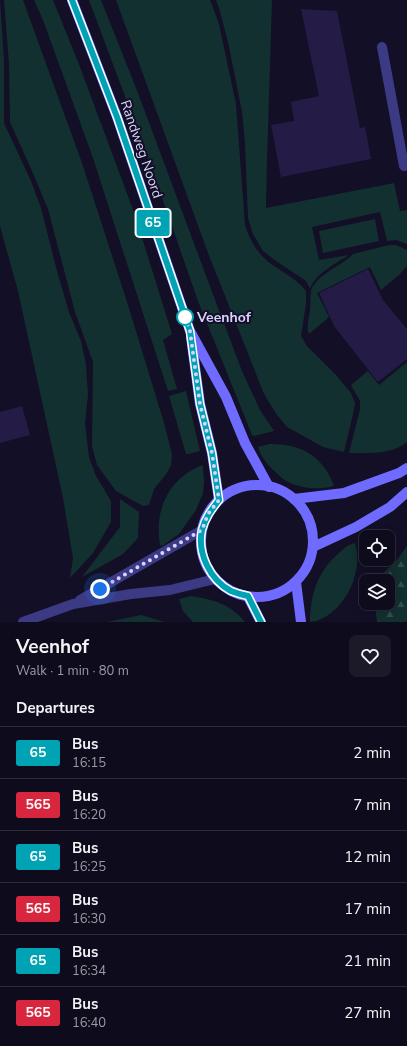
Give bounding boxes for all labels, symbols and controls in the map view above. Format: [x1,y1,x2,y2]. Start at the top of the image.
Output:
street label: Randweg Noord [116,97,167,201]
line badge: 65 [135,210,171,236]
text: 65 [145,213,161,232]
marker: Veenhof [176,308,194,326]
place label: Veenhof [196,308,252,327]
map controls [359,530,395,610]
button: locate [359,530,395,566]
button: layers [359,574,395,610]
your location [90,579,110,599]
text: Veenhof [16,634,89,660]
button: heart [349,635,391,677]
text: Walk · 1 min · 80 m [16,662,129,680]
text: Departures [16,698,95,718]
text: Bus [72,734,98,754]
text: 65 [30,743,46,762]
text: 2 min [353,743,391,763]
text: 16:15 [72,754,106,772]
text: Bus [72,786,98,806]
text: 565 [25,795,51,814]
text: 7 min [353,795,391,815]
text: 16:20 [72,806,106,824]
text: Bus [72,838,98,858]
text: 65 [30,847,46,866]
text: 12 min [344,847,391,867]
text: 16:25 [72,858,106,876]
text: Bus [72,890,98,910]
text: 565 [25,899,51,918]
text: 17 min [344,899,391,919]
text: 16:30 [72,910,106,928]
text: Bus [72,942,98,962]
text: 65 [30,951,46,970]
text: 21 min [344,951,391,971]
text: 16:34 [72,962,106,980]
text: Bus [72,994,98,1014]
text: 565 [25,1003,51,1022]
text: 27 min [344,1003,391,1023]
text: 16:40 [72,1014,106,1032]

